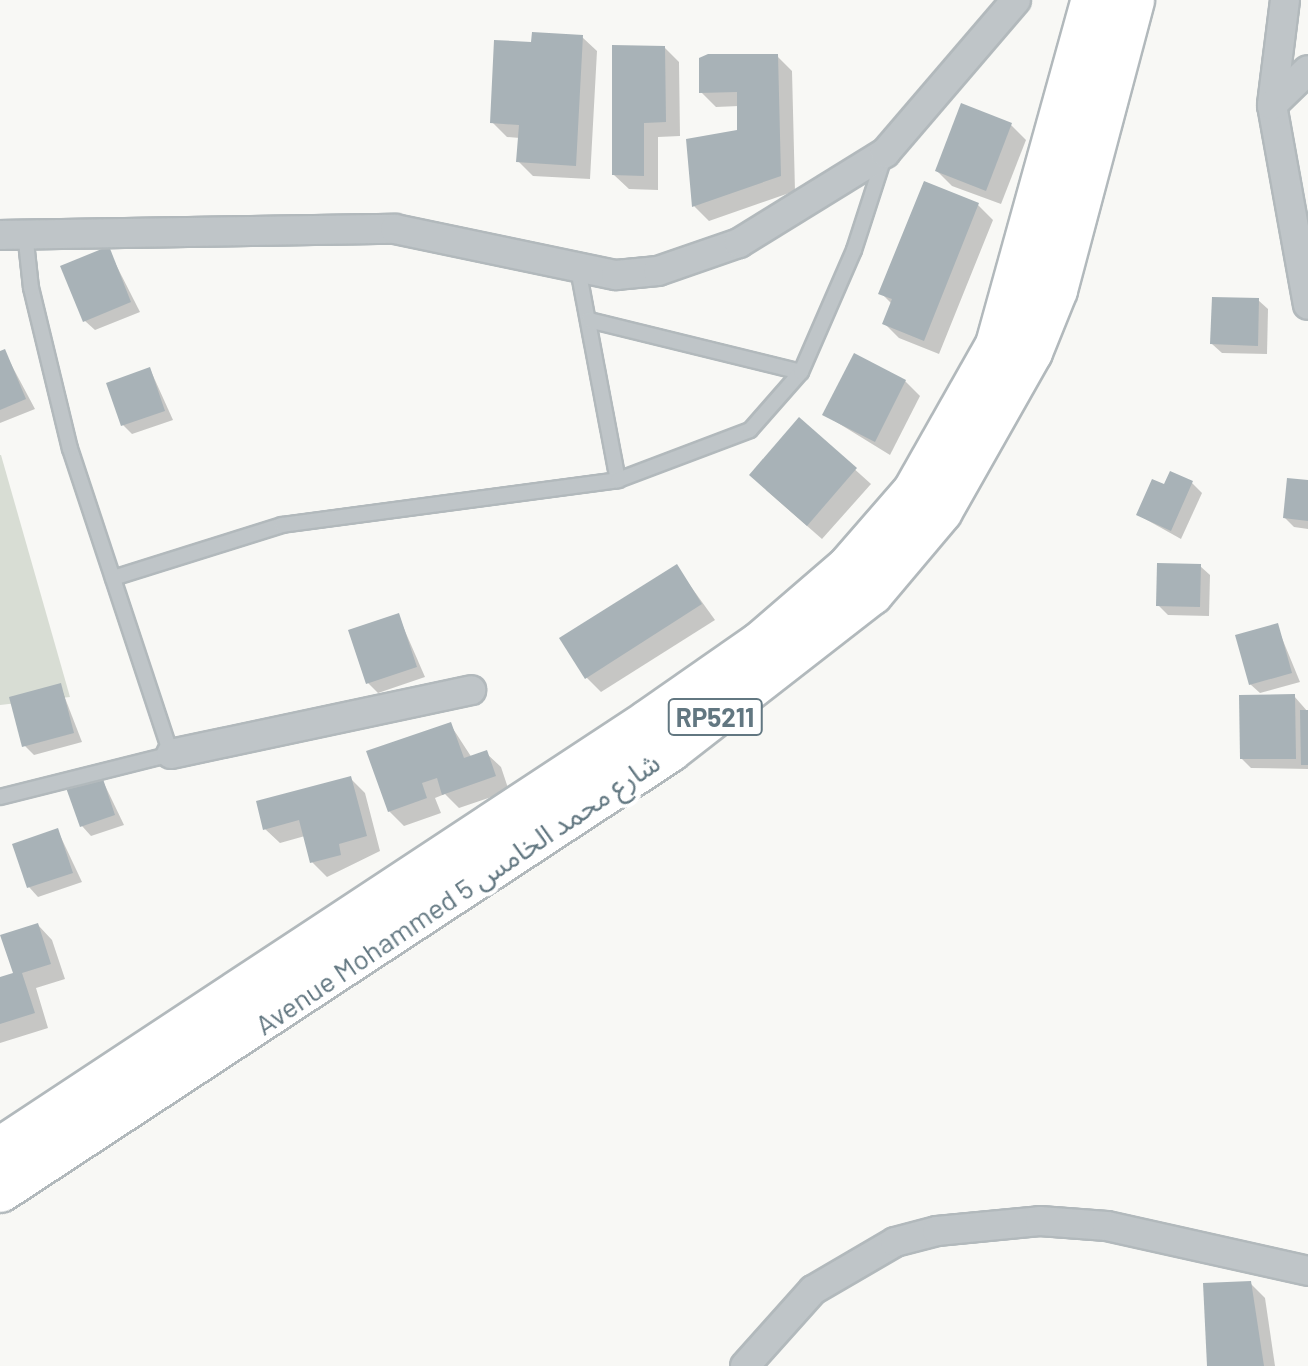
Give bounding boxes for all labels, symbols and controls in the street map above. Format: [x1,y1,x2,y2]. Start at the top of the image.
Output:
road number: RP5211 [667,695,763,739]
street label: Avenue Mohammed 5 شارع محمد الخامس [248,745,666,1041]

